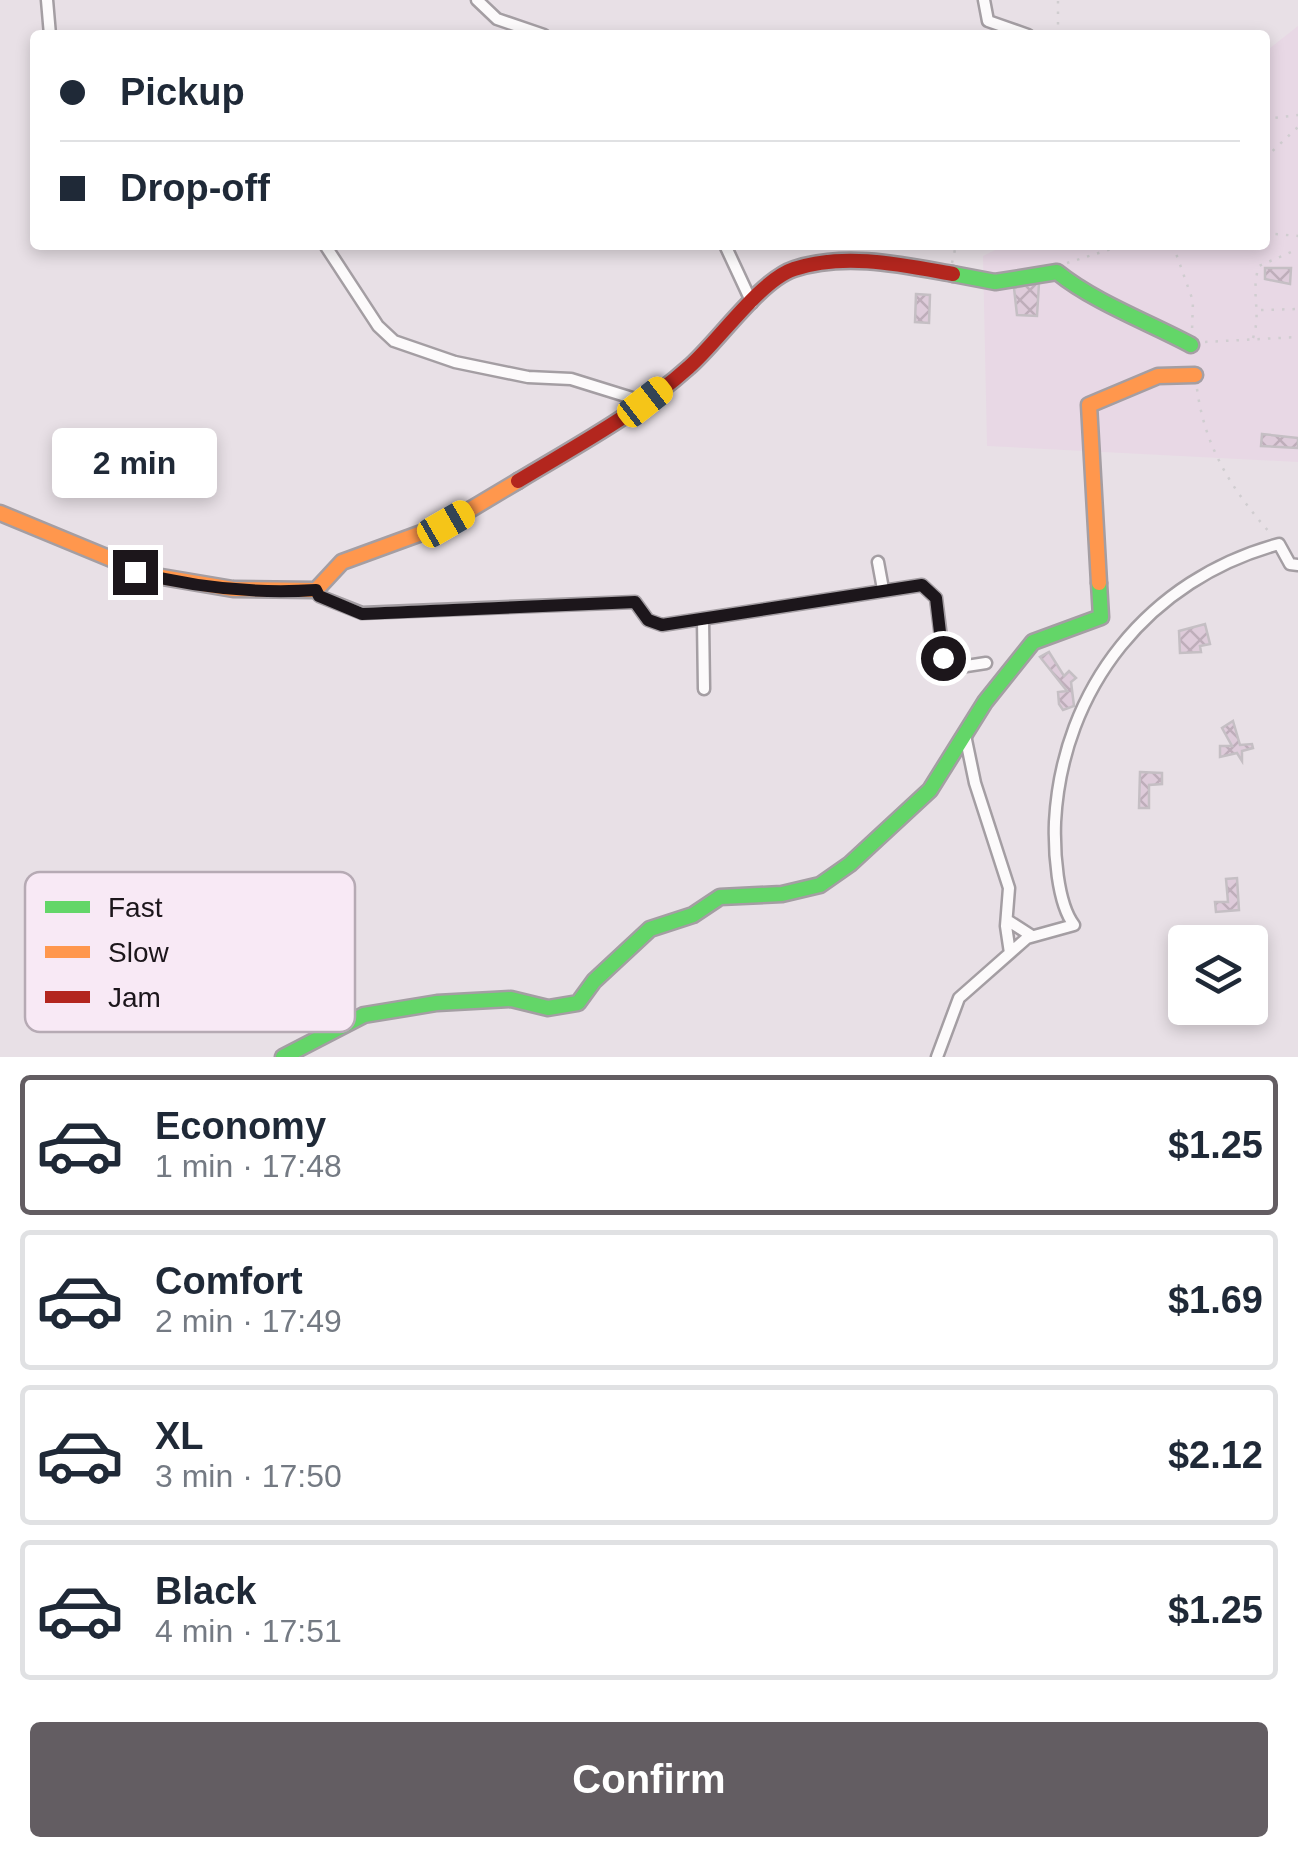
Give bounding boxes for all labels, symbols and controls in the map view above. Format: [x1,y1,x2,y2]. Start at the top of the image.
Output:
text: Pickup [120,71,245,113]
text: Drop-off [120,167,270,209]
car [612,372,678,432]
callout: 2 min [52,427,218,497]
text: 2 min [93,445,176,481]
car [413,496,479,552]
route end [113,550,158,595]
route start [921,636,966,681]
legend [25,872,355,1032]
text: Fast [108,892,163,923]
map controls [1168,925,1268,1025]
button: layers [1168,925,1268,1025]
text: Slow [108,937,169,968]
text: Jam [108,982,161,1013]
icon: car [35,1100,125,1190]
text: Economy [155,1105,326,1147]
text: $1.25 [1168,1124,1263,1166]
text: 1 min · 17:48 [155,1148,342,1184]
icon: car [35,1255,125,1345]
text: Comfort [155,1260,303,1302]
text: $1.69 [1168,1279,1263,1321]
text: 2 min · 17:49 [155,1303,342,1339]
icon: car [35,1410,125,1500]
text: XL [155,1415,204,1457]
text: $2.12 [1168,1434,1263,1476]
text: 3 min · 17:50 [155,1458,342,1494]
icon: car [35,1565,125,1655]
text: Black [155,1570,256,1612]
text: $1.25 [1168,1589,1263,1631]
text: 4 min · 17:51 [155,1613,342,1649]
button: Confirm [30,1722,1268,1837]

